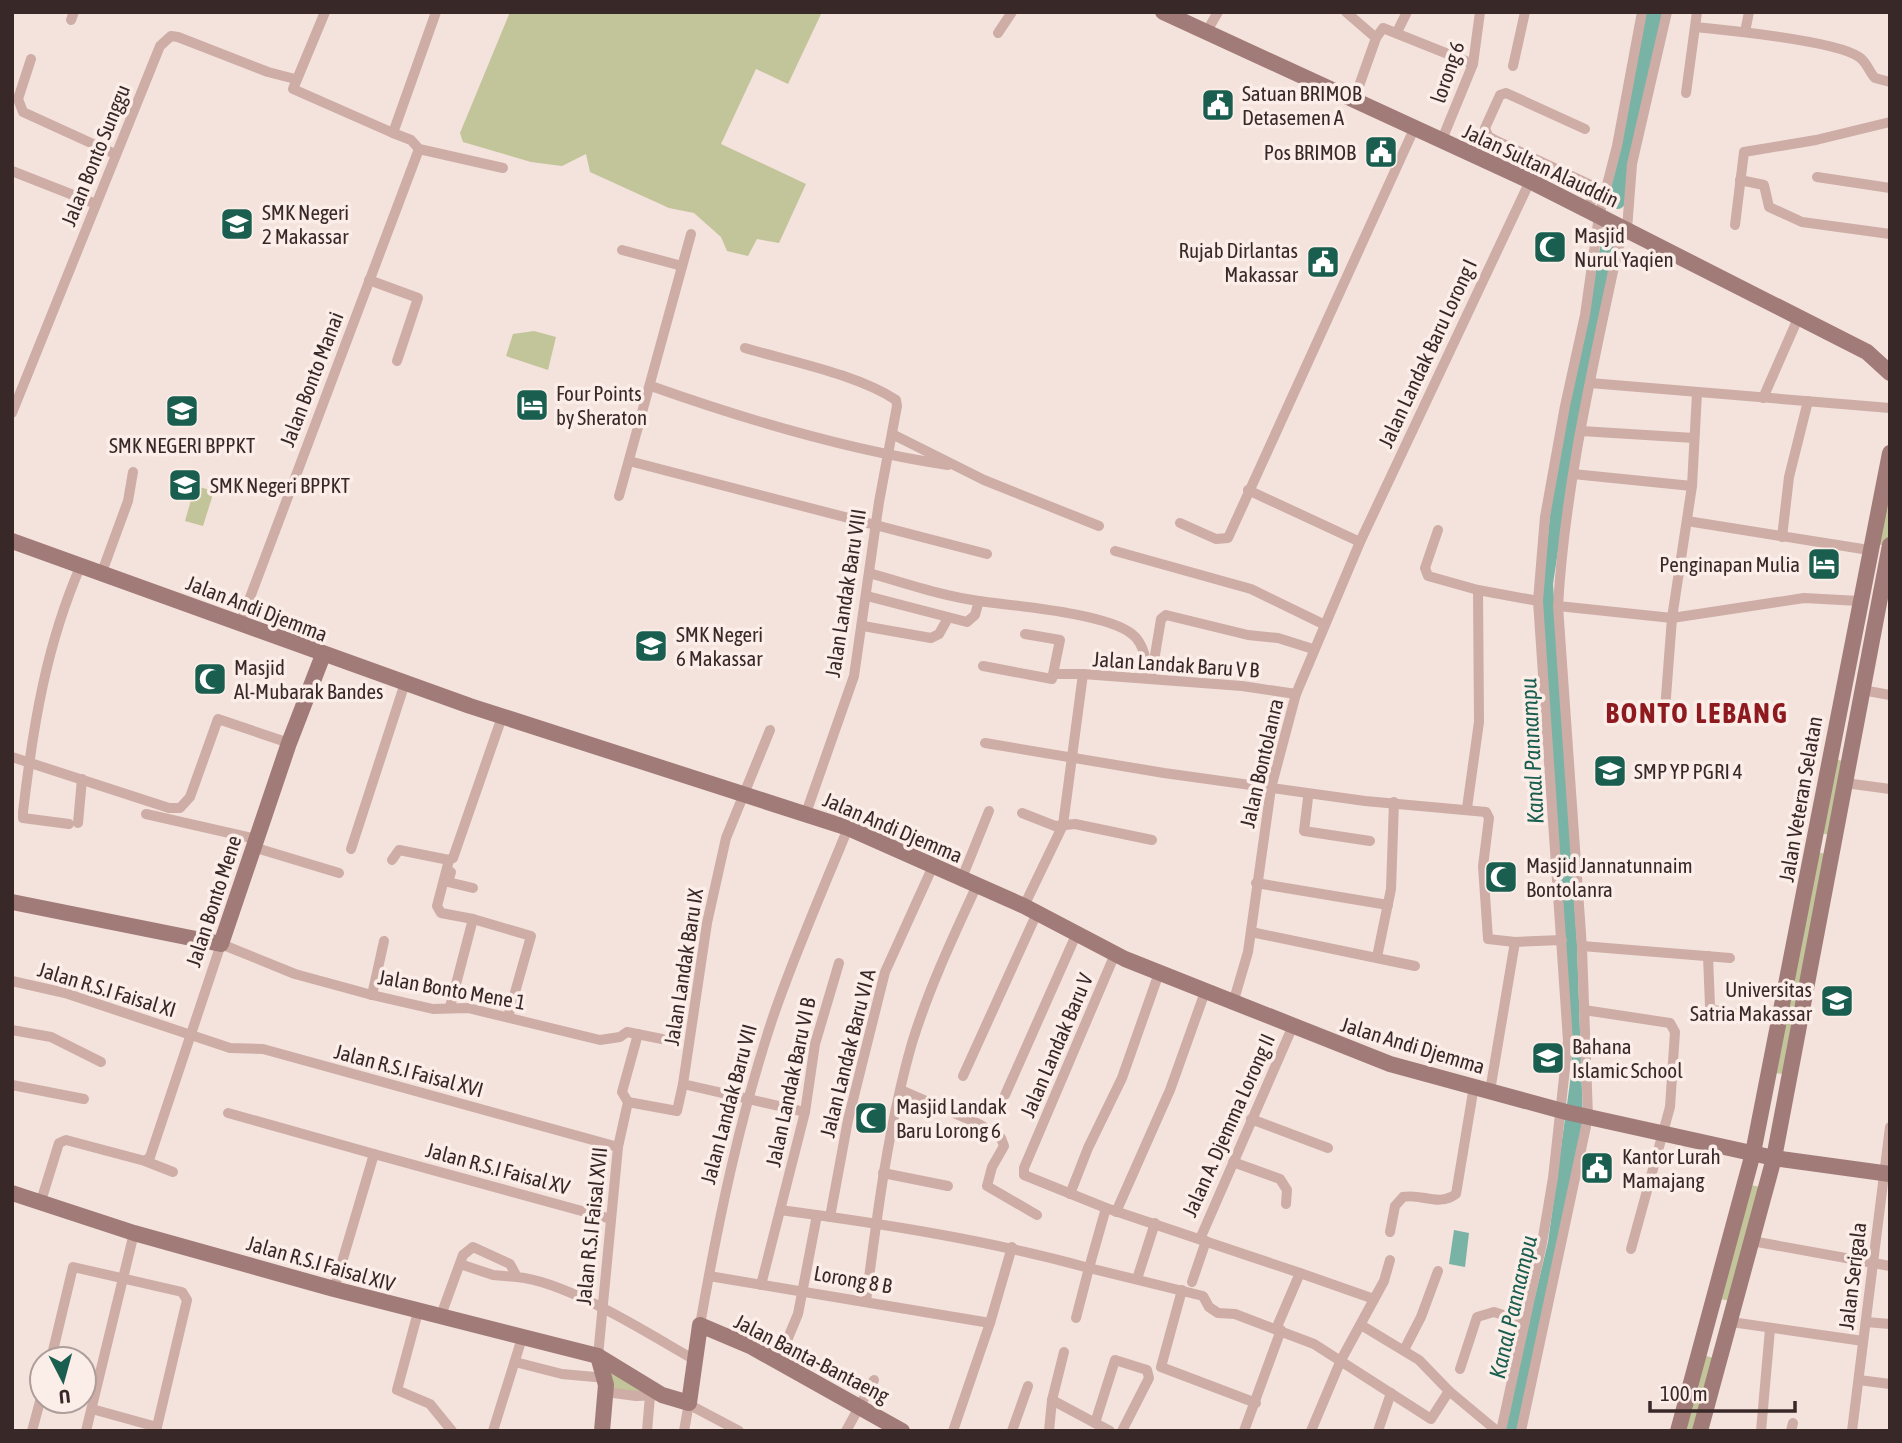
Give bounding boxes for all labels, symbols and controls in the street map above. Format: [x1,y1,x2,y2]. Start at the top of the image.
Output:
street label: lorong 6 [1425,38,1469,106]
street label: Jalan Bonto Sunggu [56,81,134,229]
place label: Satuan BRIMOB Detasemen A [1242,81,1362,129]
public building icon: Satuan BRIMOB Detasemen A [1199,86,1237,124]
street label: Jalan Sultan Alauddin [1459,118,1623,212]
public building icon: Pos BRIMOB [1362,133,1400,171]
place label: Pos BRIMOB [1264,140,1356,164]
place label: SMK Negeri 2 Makassar [262,200,349,248]
school or university icon: SMK Negeri 2 Makassar [218,205,256,243]
place label: Masjid Nurul Yaqien [1574,223,1674,271]
mosque icon: Masjid Nurul Yaqien [1531,228,1569,266]
place label: Rujab Dirlantas Makassar [1178,238,1299,286]
public building icon: Rujab Dirlantas Makassar [1304,243,1342,281]
street label: Jalan Landak Baru Lorong I [1373,255,1481,451]
street label: Jalan Bonto Manai [274,308,348,450]
place label: Four Points by Sheraton [556,381,647,429]
hotel icon: Four Points by Sheraton [513,386,551,424]
school or university icon: SMK NEGERI BPPKT [163,392,201,430]
place label: SMK NEGERI BPPKT [109,433,255,457]
school or university icon: SMK Negeri BPPKT [166,466,204,504]
place label: SMK Negeri BPPKT [210,473,350,497]
street label: Jalan Landak Baru VIII [820,507,870,679]
hotel icon: Penginapan Mulia [1805,545,1843,583]
place label: Penginapan Mulia [1659,552,1800,576]
street label: Jalan Andi Djemma [183,570,331,646]
place label: SMK Negeri 6 Makassar [676,622,763,670]
school or university icon: SMK Negeri 6 Makassar [632,627,670,665]
street label: Jalan Landak Baru V B [1092,646,1260,682]
place label: Masjid Al-Mubarak Bandes [234,655,384,703]
mosque icon: Masjid Al-Mubarak Bandes [191,660,229,698]
water label: Kanal Pannampu [1515,677,1549,825]
street label: Jalan Bontolanra [1234,696,1288,830]
district label: BONTO LEBANG [1605,697,1789,729]
street label: Jalan Veteran Selatan [1774,714,1826,884]
school or university icon: SMP YP PGRI 4 [1591,752,1629,790]
place label: SMP YP PGRI 4 [1634,759,1743,783]
street label: Jalan Andi Djemma [820,787,966,867]
street label: Jalan Bonto Mene [180,832,246,970]
place label: Masjid Jannatunnaim Bontolanra [1526,853,1693,901]
mosque icon: Masjid Jannatunnaim Bontolanra [1482,858,1520,896]
street label: Jalan Landak Baru IX [659,886,707,1047]
street label: Jalan R.S.I Faisal XI [35,957,179,1021]
street label: Jalan Bonto Mene 1 [376,964,528,1014]
street label: Jalan Landak Baru VI A [814,966,880,1140]
street label: Jalan Landak Baru V [1015,969,1097,1121]
place label: Universitas Satria Makassar [1690,977,1813,1025]
school or university icon: Universitas Satria Makassar [1818,982,1856,1020]
street label: Jalan Landak Baru VI B [760,995,820,1169]
street label: Jalan Andi Djemma [1338,1012,1488,1078]
street label: Jalan Landak Baru VII [695,1021,761,1187]
street label: Jalan A. Djemma Lorong II [1177,1030,1279,1220]
place label: Bahana Islamic School [1572,1034,1683,1082]
street label: Jalan R.S.I Faisal XVI [332,1039,486,1101]
school or university icon: Bahana Islamic School [1529,1039,1567,1077]
place label: Masjid Landak Baru Lorong 6 [896,1094,1007,1142]
mosque icon: Masjid Landak Baru Lorong 6 [852,1099,890,1137]
street label: Jalan R.S.I Faisal XV [423,1137,573,1199]
place label: Kantor Lurah Mamajang [1622,1144,1721,1192]
street label: Jalan R.S.I Faisal XVII [571,1146,611,1306]
public building icon: Kantor Lurah Mamajang [1578,1149,1616,1187]
street label: Jalan Serigala [1834,1221,1870,1331]
street label: Jalan R.S.I Faisal XIV [244,1230,399,1296]
water label: Kanal Pannampu [1484,1233,1542,1381]
street label: Lorong 8 B [812,1260,894,1298]
street label: Jalan Banta-Bantaeng [731,1309,893,1407]
north arrow [28,1345,98,1415]
scale bar [1650,1370,1795,1414]
text: 100 m [1660,1381,1708,1405]
text: U [58,1385,72,1408]

